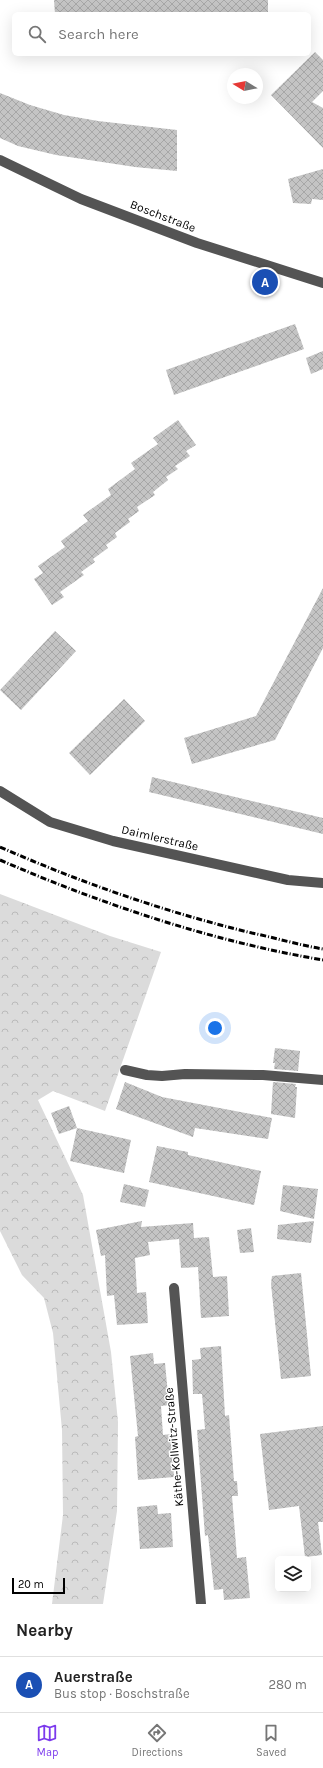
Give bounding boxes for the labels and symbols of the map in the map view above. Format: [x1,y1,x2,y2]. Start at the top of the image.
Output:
north arrow [227,68,263,104]
street label: Boschstraße [128,197,198,235]
pin: A [252,267,278,297]
street label: Daimlerstraße [120,822,200,854]
your location [205,1018,225,1038]
street label: Käthe-Kollwitz-Straße [162,1387,186,1507]
scale bar [12,1576,65,1595]

